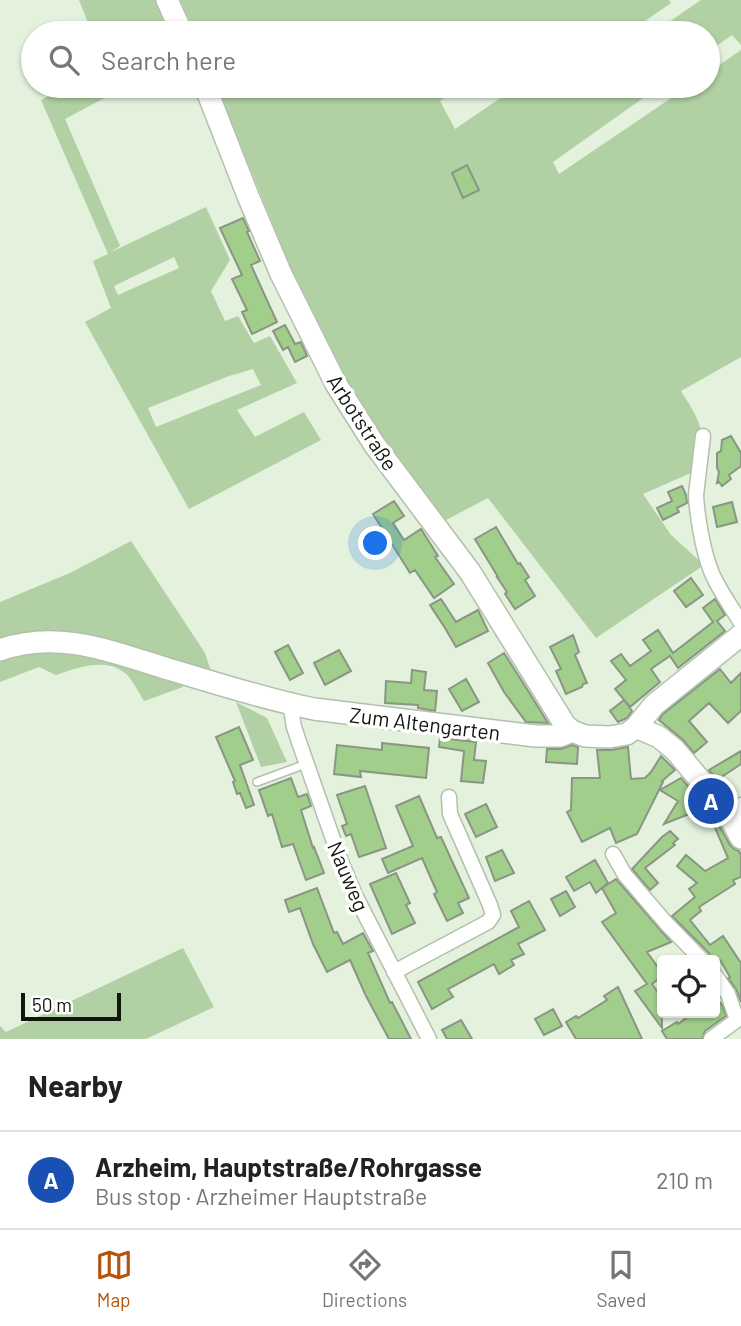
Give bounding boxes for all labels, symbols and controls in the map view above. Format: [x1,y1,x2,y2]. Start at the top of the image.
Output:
search box [21,21,720,98]
icon: search [45,41,83,79]
text: Search here [101,44,236,75]
street label: Arbotstraße [323,369,403,475]
your location [358,526,392,560]
street label: Zum Altengarten [348,701,502,745]
pin: A [688,775,734,827]
street label: Nauweg [323,837,375,915]
map controls [657,955,720,1018]
button: locate [657,955,720,1018]
scale bar [21,990,121,1022]
text: 50 m [32,993,72,1016]
text: Nearby [28,1067,123,1103]
text: Arzheim, Hauptstraße/Rohrgasse [95,1151,482,1182]
text: A [43,1166,59,1194]
text: 210 m [656,1166,713,1194]
text: Bus stop · Arzheimer Hauptstraße [95,1182,427,1210]
tab: Map [95,1246,133,1311]
tab: Directions [322,1246,407,1311]
tab: Saved [596,1246,646,1311]

